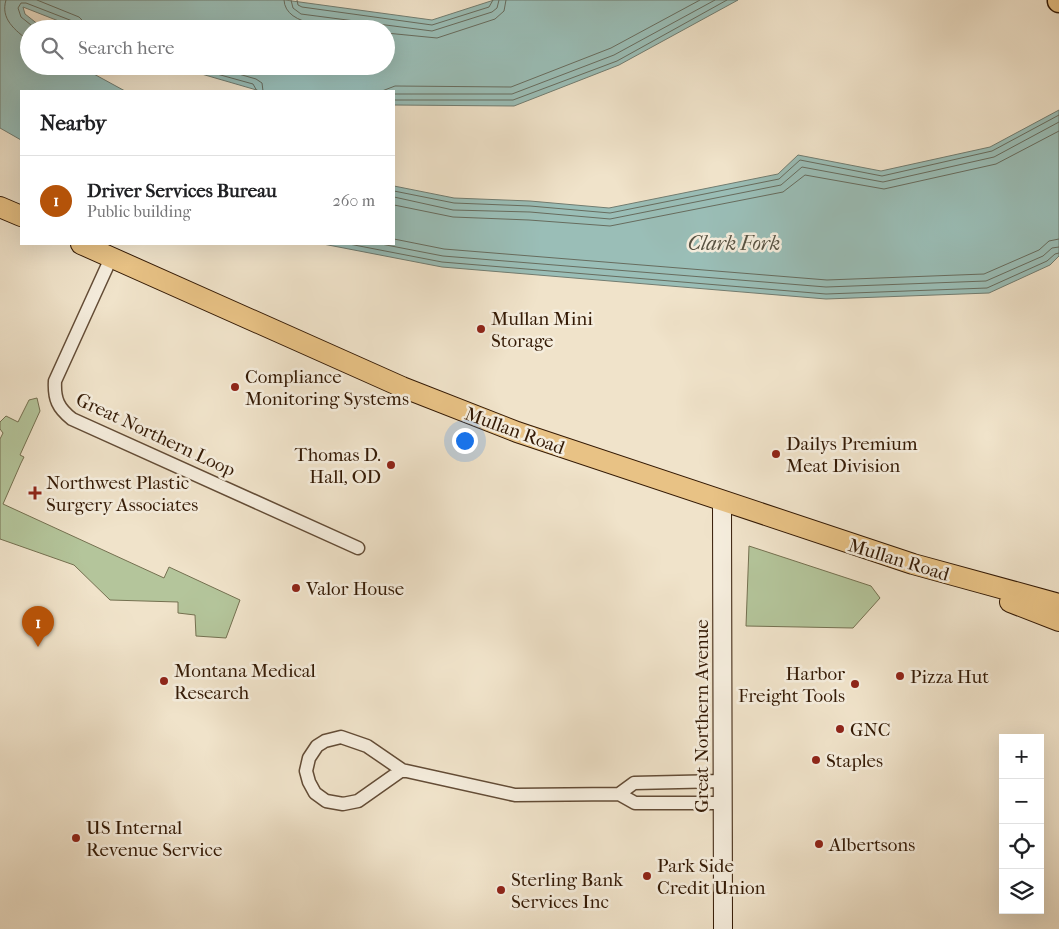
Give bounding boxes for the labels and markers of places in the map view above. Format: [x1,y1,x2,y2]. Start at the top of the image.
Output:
place label: Mullan Mini Storage [491,308,593,352]
marker: Mullan Mini Storage [475,323,487,335]
place label: Compliance Monitoring Systems [245,366,409,410]
marker: Compliance Monitoring Systems [229,381,241,393]
place label: Dailys Premium Meat Division [786,433,918,477]
place label: Thomas D. Hall, OD [294,444,381,488]
marker: Dailys Premium Meat Division [770,448,782,460]
marker: Thomas D. Hall, OD [385,459,397,471]
place label: Northwest Plastic Surgery Associates [46,472,198,516]
marker: Northwest Plastic Surgery Associates [28,486,42,500]
place label: Valor House [305,578,404,600]
marker: Valor House [290,582,302,594]
pin: 1 [22,606,54,647]
place label: Montana Medical Research [174,660,316,704]
place label: Harbor Freight Tools [738,663,846,707]
place label: Pizza Hut [910,666,989,688]
marker: Pizza Hut [894,670,906,682]
marker: Montana Medical Research [158,675,170,687]
marker: Harbor Freight Tools [849,678,861,690]
place label: GNC [850,719,890,741]
marker: GNC [834,723,846,735]
place label: Staples [826,750,883,772]
marker: Staples [810,754,822,766]
place label: US Internal Revenue Service [86,817,222,861]
marker: US Internal Revenue Service [70,832,82,844]
place label: Albertsons [828,834,915,856]
marker: Albertsons [813,838,825,850]
place label: Park Side Credit Union [657,855,766,899]
place label: Sterling Bank Services Inc [511,869,623,913]
marker: Park Side Credit Union [641,870,653,882]
marker: Sterling Bank Services Inc [495,884,507,896]

